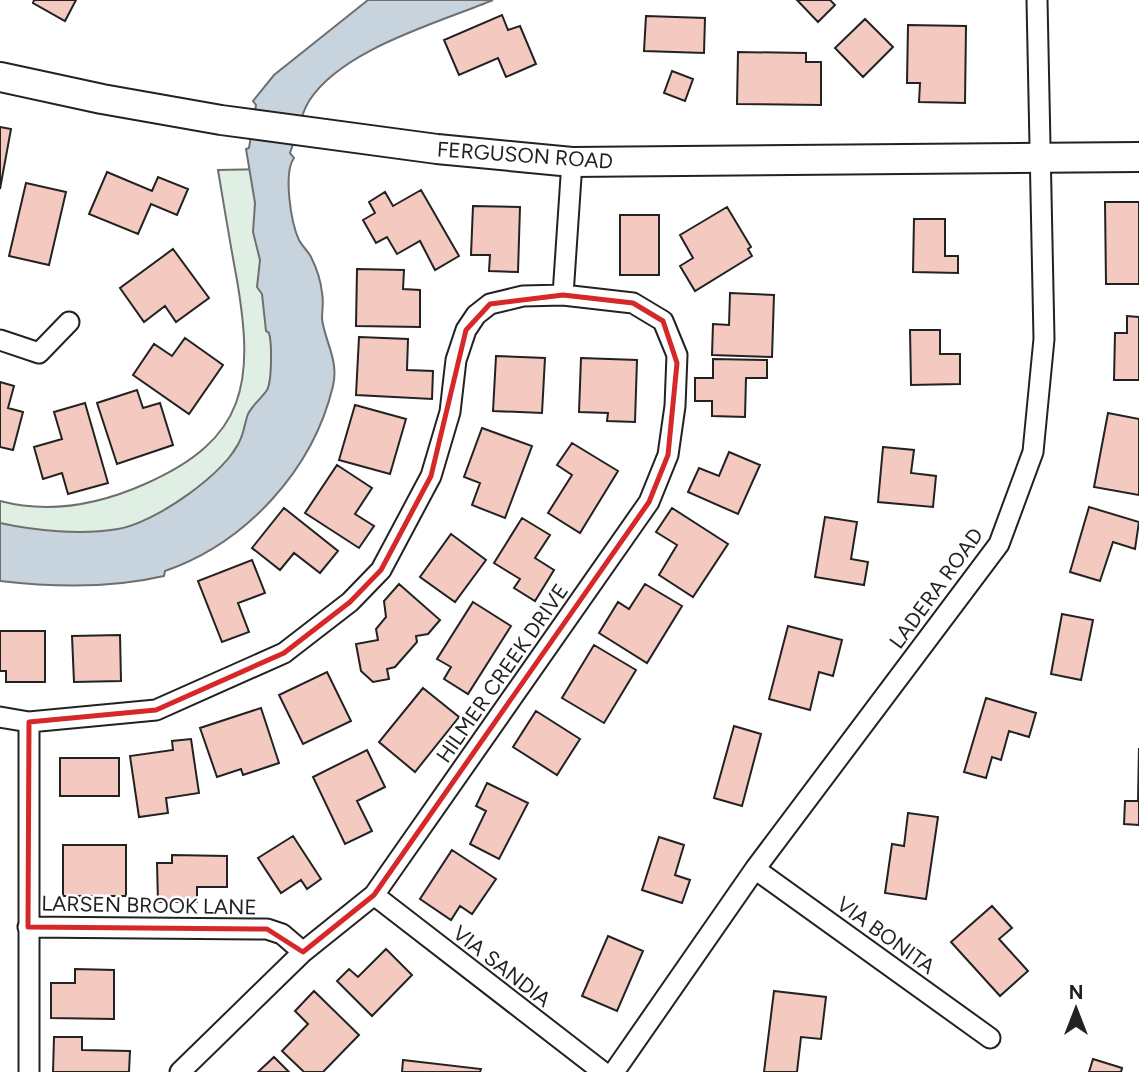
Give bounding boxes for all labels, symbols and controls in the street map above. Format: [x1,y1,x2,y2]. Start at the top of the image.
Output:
street label: FERGUSON ROAD [436,136,614,174]
street label: LADERA ROAD [884,523,988,653]
street label: HILMER CREEK DRIVE [431,579,573,767]
street label: LARSEN BROOK LANE [41,891,257,919]
street label: VIA BONITA [832,891,940,979]
street label: VIA SANDIA [448,920,556,1012]
north arrow [1041,974,1111,1044]
text: N [1069,981,1083,1004]

